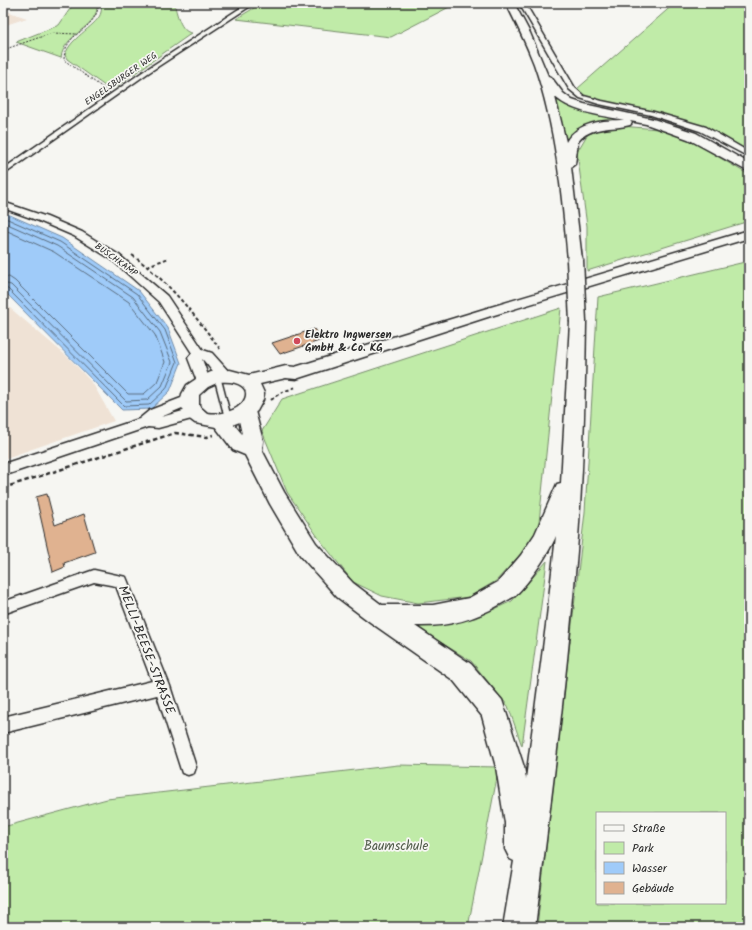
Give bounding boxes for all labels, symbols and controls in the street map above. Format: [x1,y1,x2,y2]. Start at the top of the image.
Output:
street label: ENGELSBURGER WEG [82,48,160,110]
street label: BUSCHKAMP [91,239,142,281]
place label: Elektro Ingwersen GmbH & Co. KG [305,326,392,357]
marker: Elektro Ingwersen GmbH & Co. KG [292,336,302,346]
street label: MELLI-BEESE-STRASSE [112,582,180,718]
legend [596,812,726,904]
text: Straße [632,819,666,838]
park label: Baumschule [364,836,428,857]
text: Park [632,839,654,858]
text: Wasser [632,859,668,878]
text: Gebäude [632,879,674,898]

